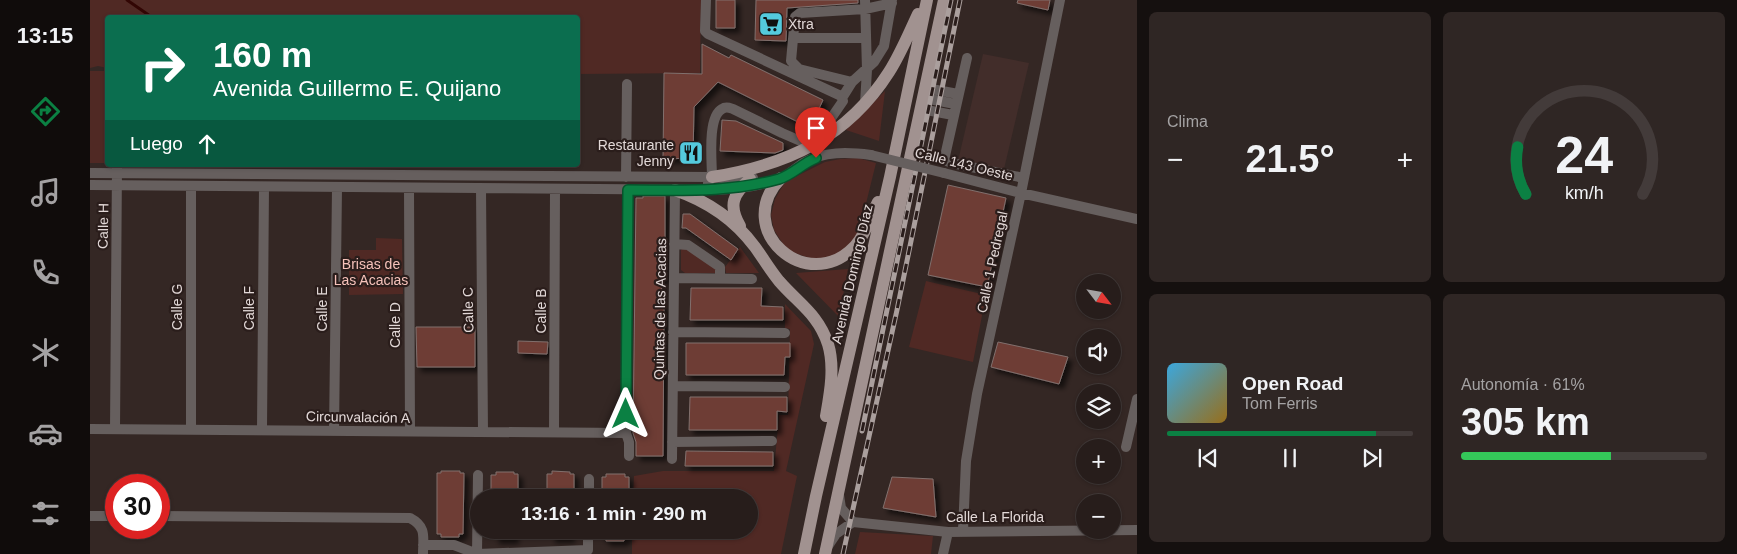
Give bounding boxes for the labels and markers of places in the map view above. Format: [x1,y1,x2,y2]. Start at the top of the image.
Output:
supermarket icon: Xtra [758,11,784,37]
place label: Xtra [788,16,814,32]
pin [795,107,837,158]
place label: Restaurante Jenny [598,137,674,169]
restaurant icon: Restaurante Jenny [678,140,704,166]

